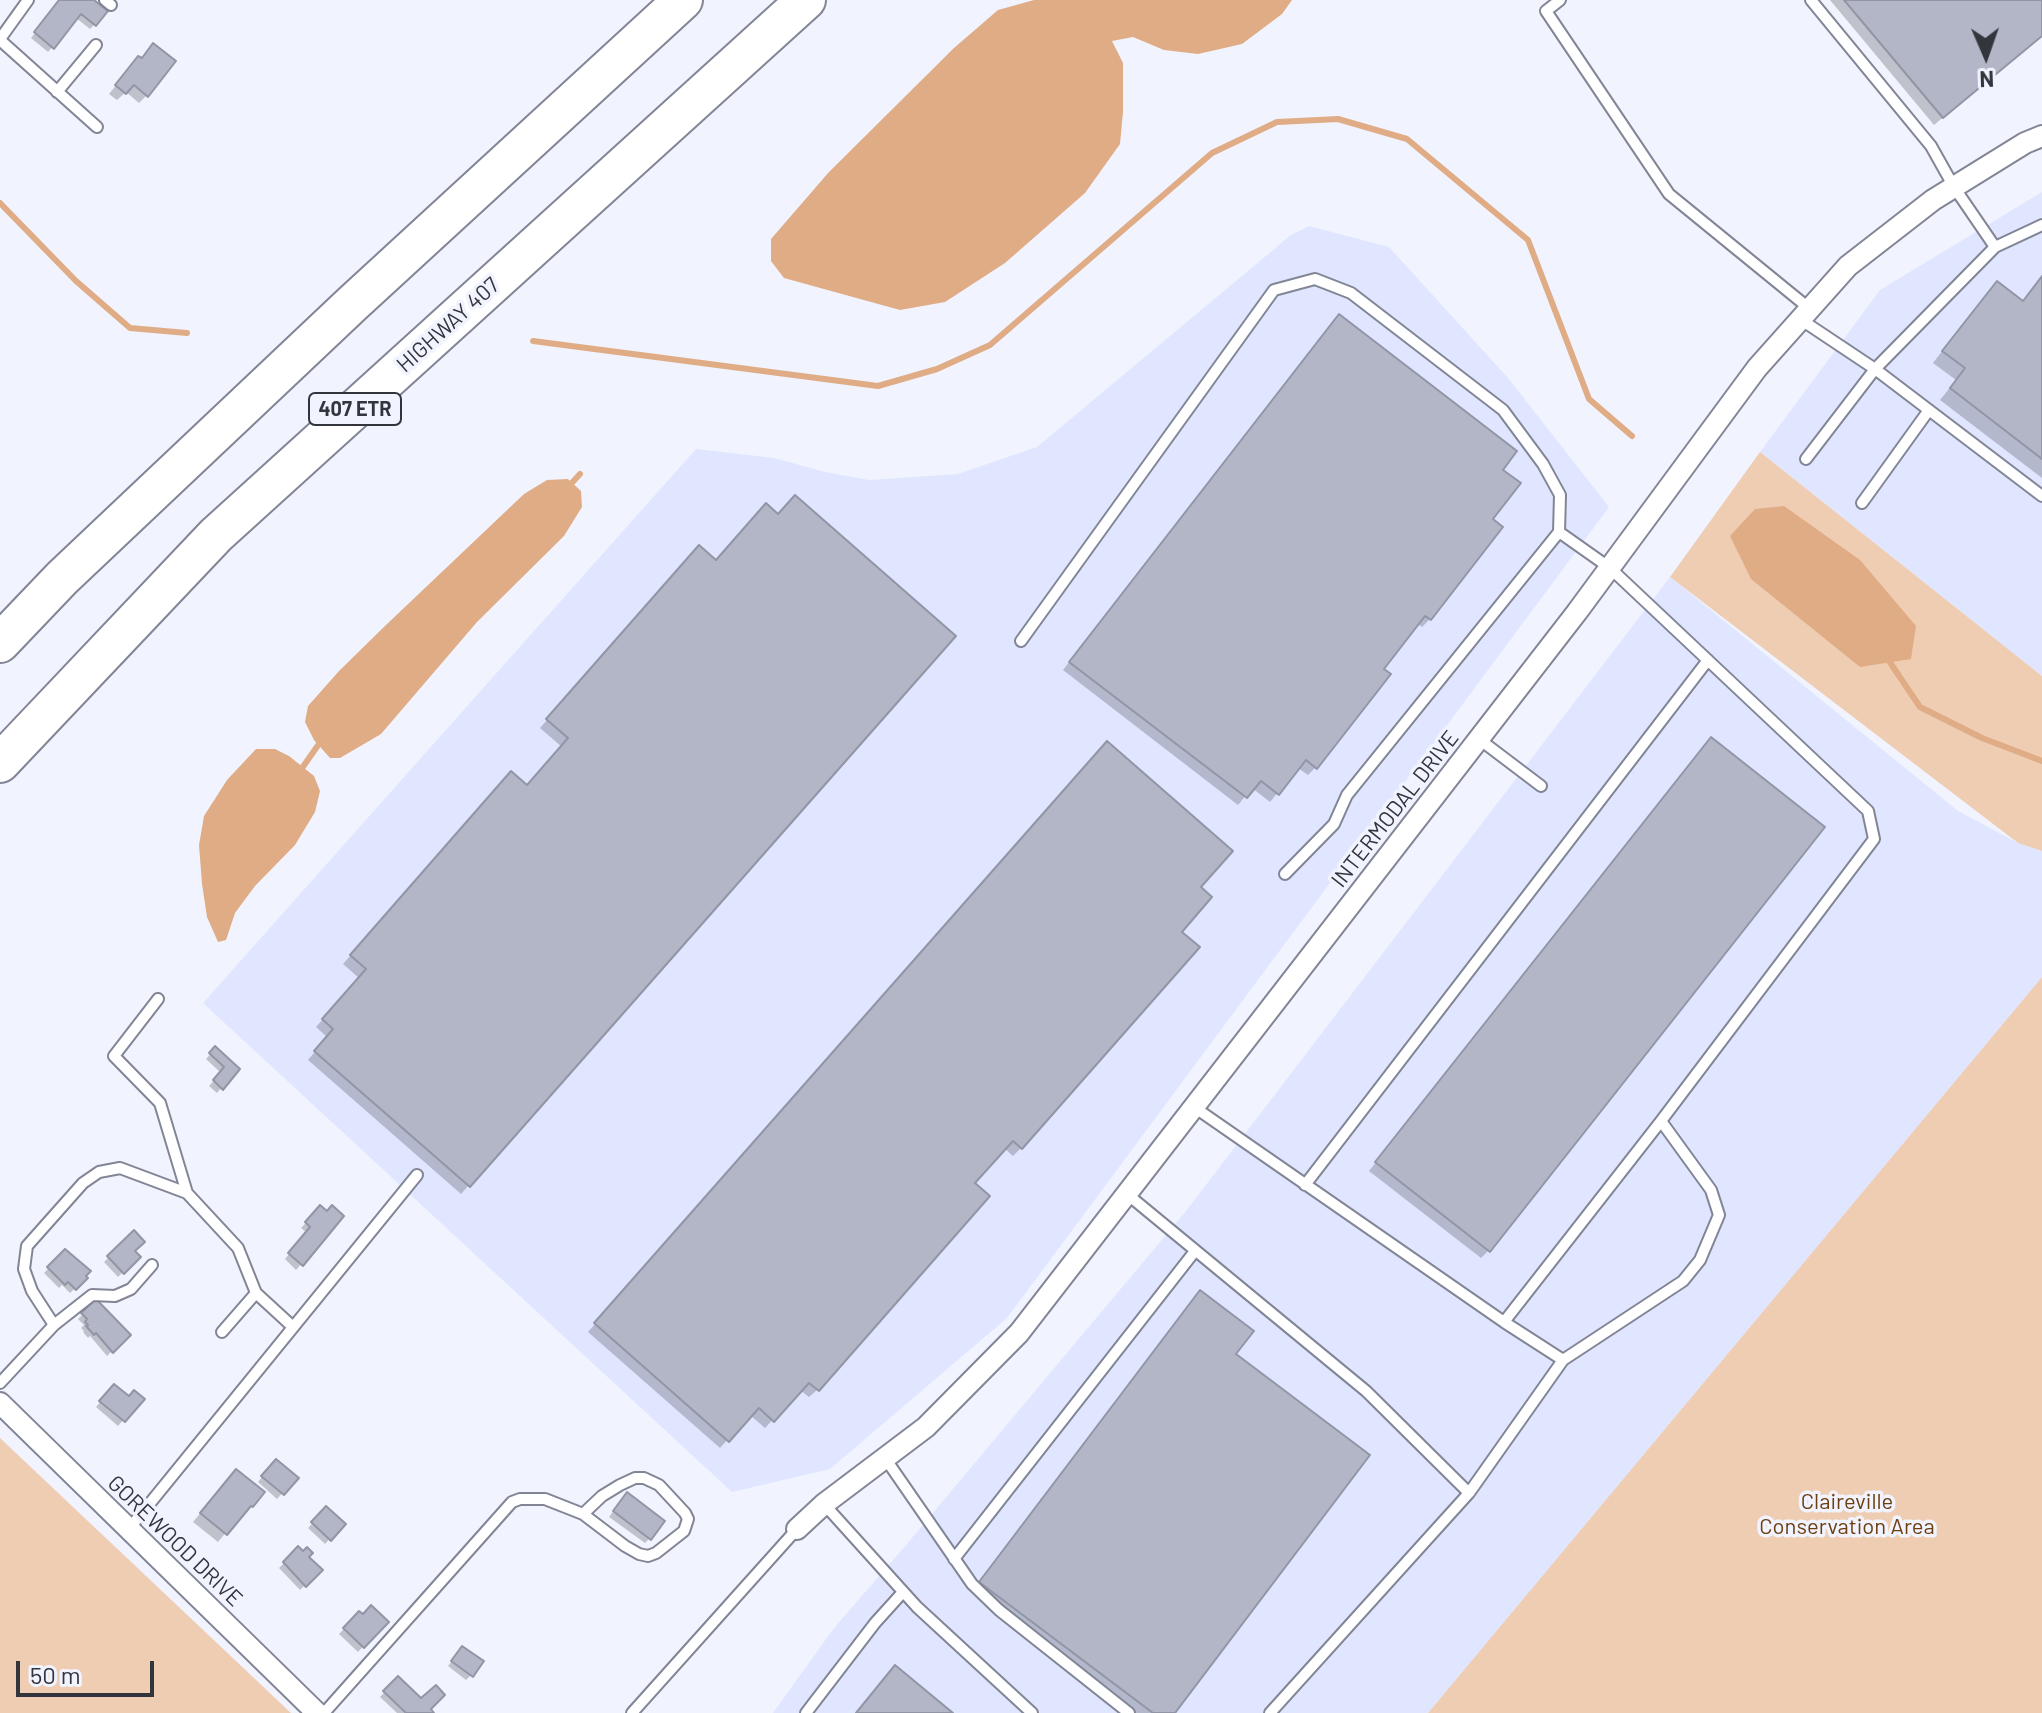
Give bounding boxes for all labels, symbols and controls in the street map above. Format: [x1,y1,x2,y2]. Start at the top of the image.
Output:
north arrow [1946,16,2026,96]
text: N [1979,67,1995,93]
street label: HIGHWAY 407 [391,272,505,378]
road number: 407 ETR [309,393,401,425]
street label: INTERMODAL DRIVE [1326,725,1464,893]
street label: GOREWOOD DRIVE [102,1470,248,1612]
park label: Claireville Conservation Area [1759,1489,1935,1540]
scale bar [20,1645,158,1695]
text: 50 m [30,1660,81,1689]

